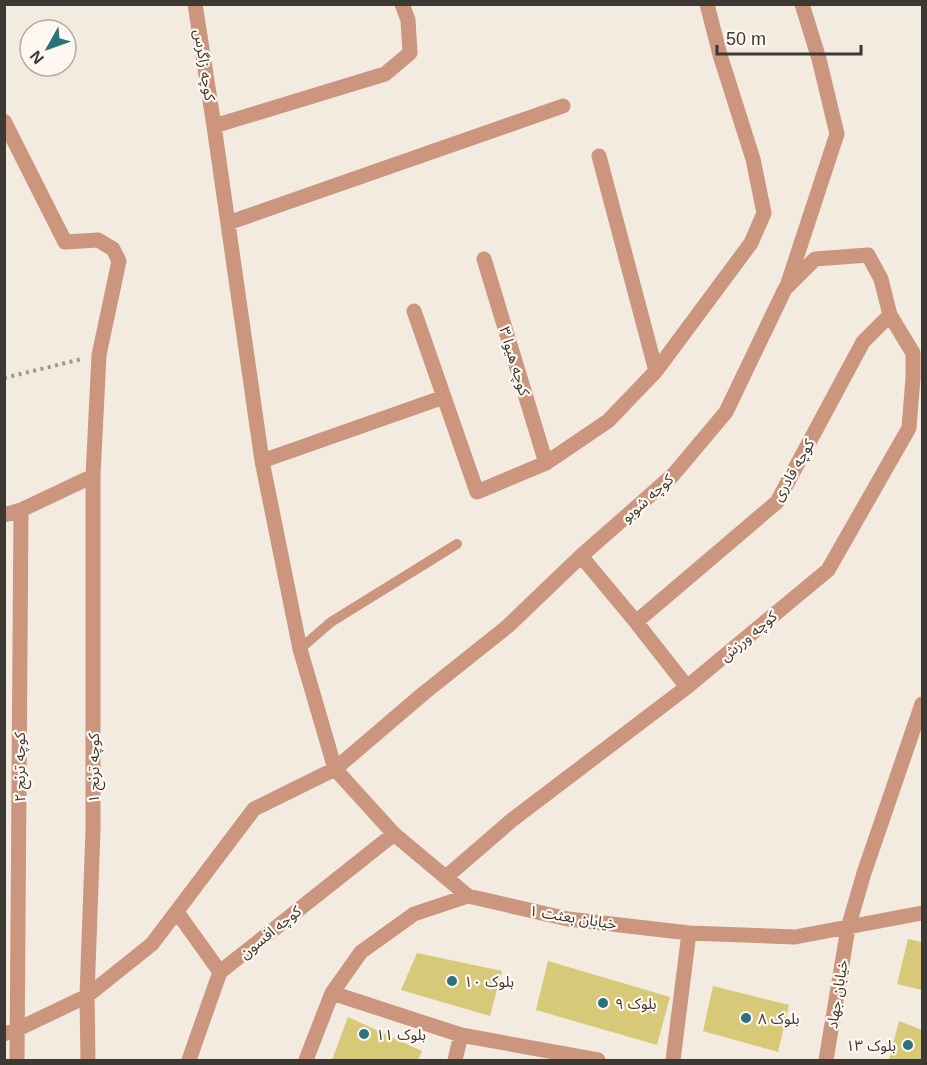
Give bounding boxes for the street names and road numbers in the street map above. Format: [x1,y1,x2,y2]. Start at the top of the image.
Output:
street label: کوچه زاگرس [189,28,219,103]
street label: کوچه هیوا ۳ [495,324,534,399]
street label: کوچه قادری [768,435,820,505]
street label: کوچه شوبو [618,470,678,527]
street label: کوچه ورزش [716,607,782,666]
street label: کوچه ترنج ۲ [11,731,32,802]
street label: کوچه ترنج ۱ [85,732,106,803]
street label: کوچه افسون [236,902,306,963]
street label: خیابان بعثت ۱ [528,902,618,933]
street label: خیابان جهاد [823,958,852,1030]

